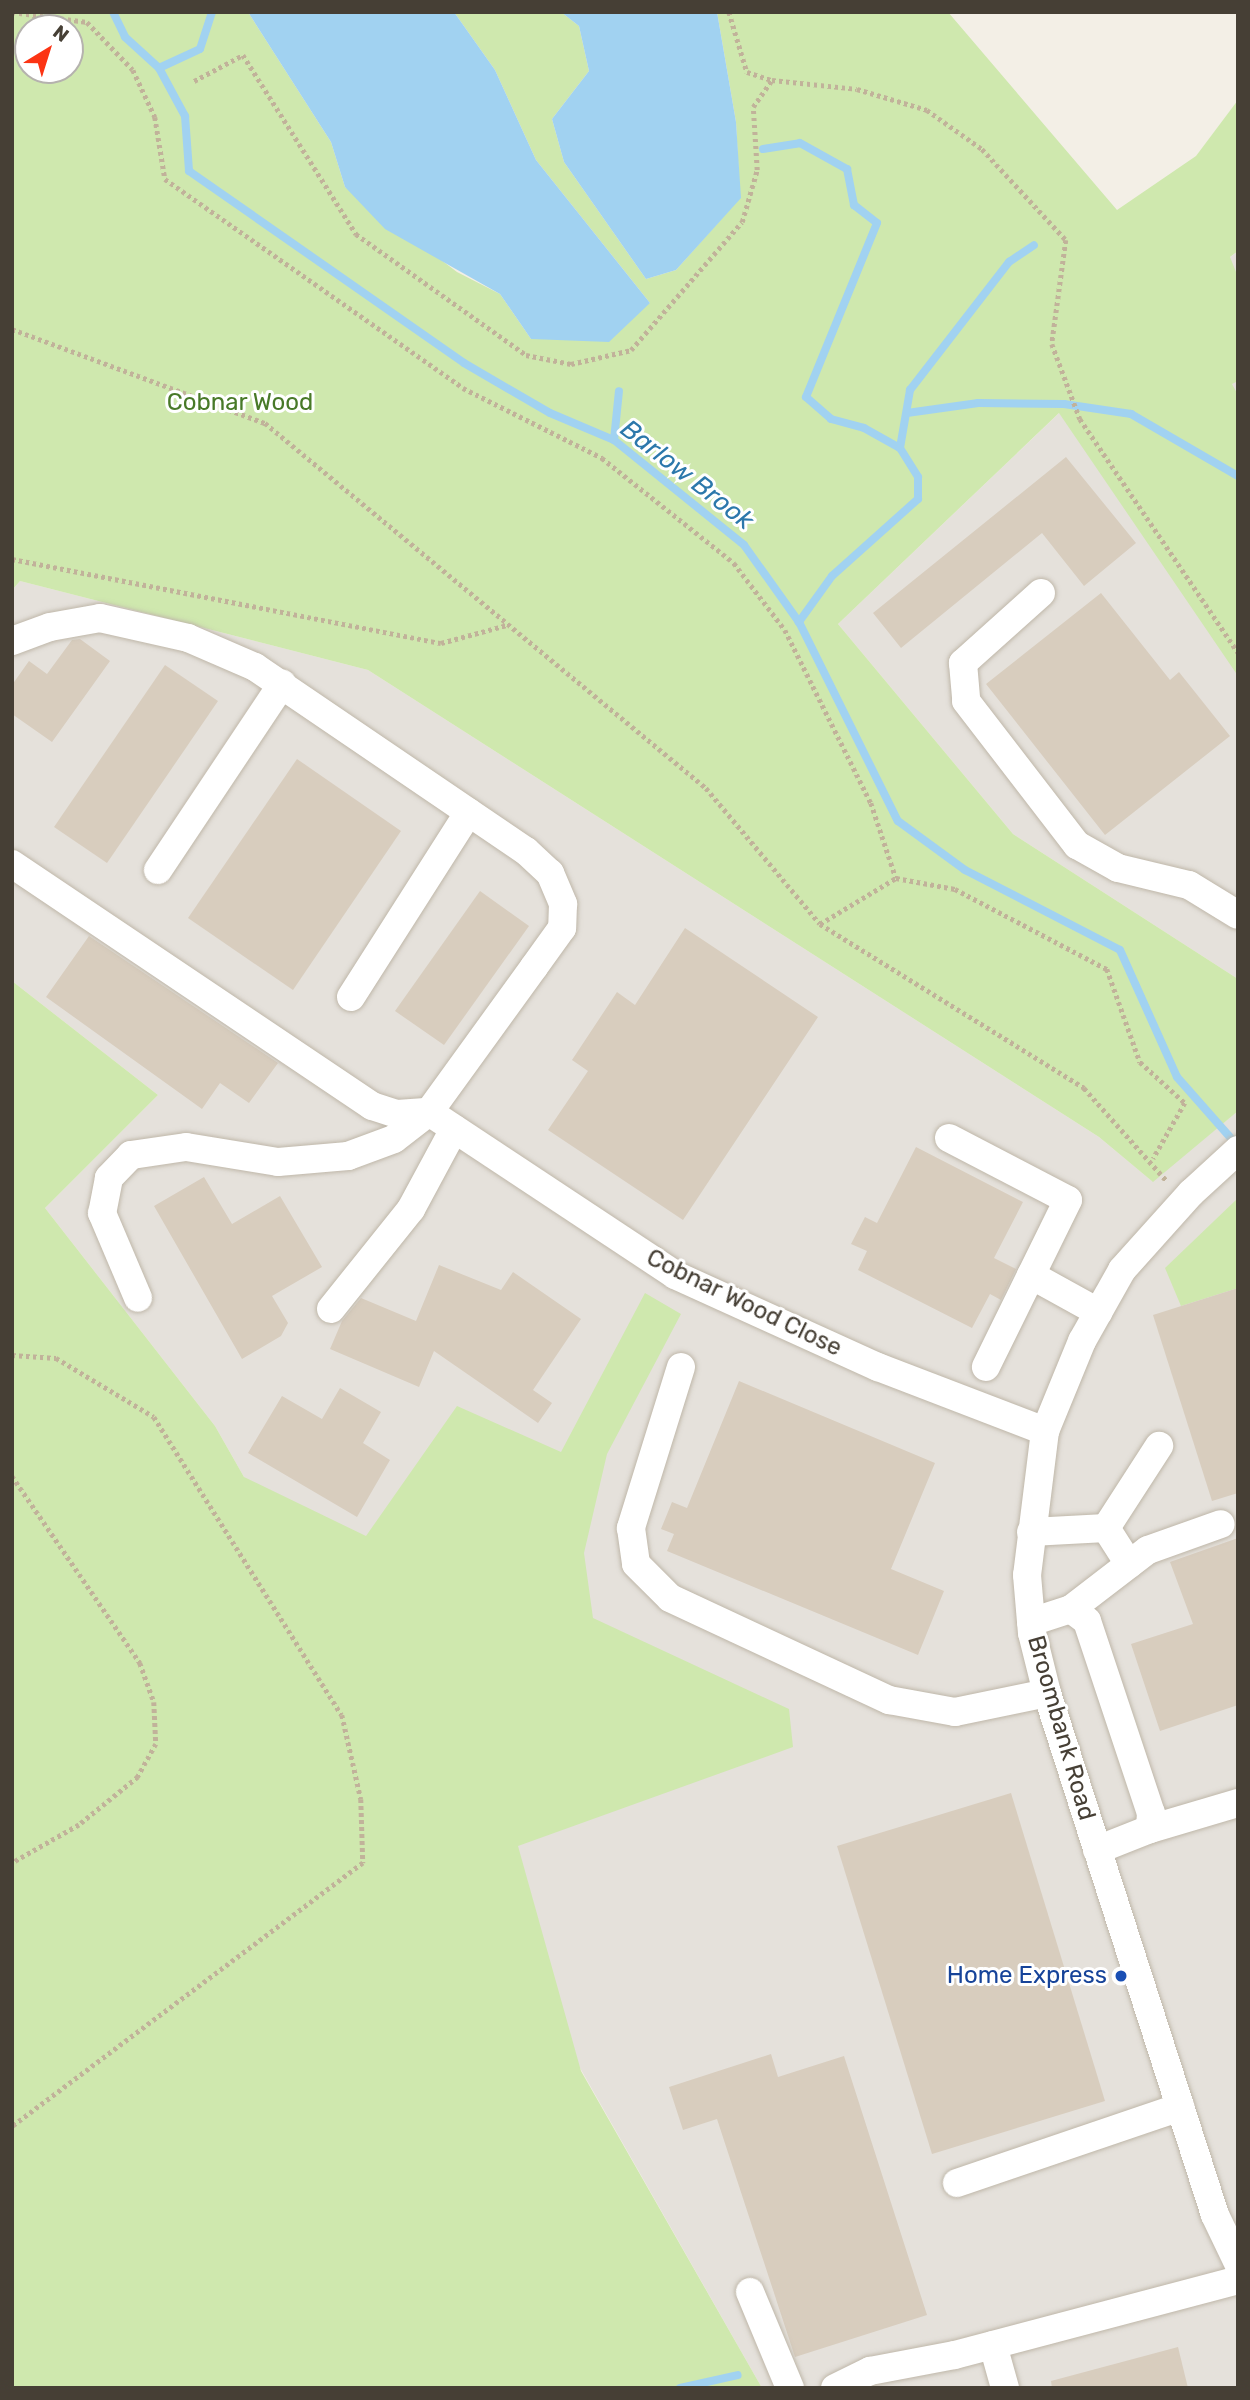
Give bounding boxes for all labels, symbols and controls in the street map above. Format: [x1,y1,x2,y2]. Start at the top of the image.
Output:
north arrow [14,14,84,84]
text: N [49,20,73,47]
park label: Cobnar Wood [166,389,314,417]
water label: Barlow Brook [614,413,760,537]
street label: Cobnar Wood Close [641,1243,847,1363]
street label: Broombank Road [1021,1632,1101,1824]
place label: Home Express [947,1962,1107,1990]
marker: Home Express [1113,1968,1129,1984]

